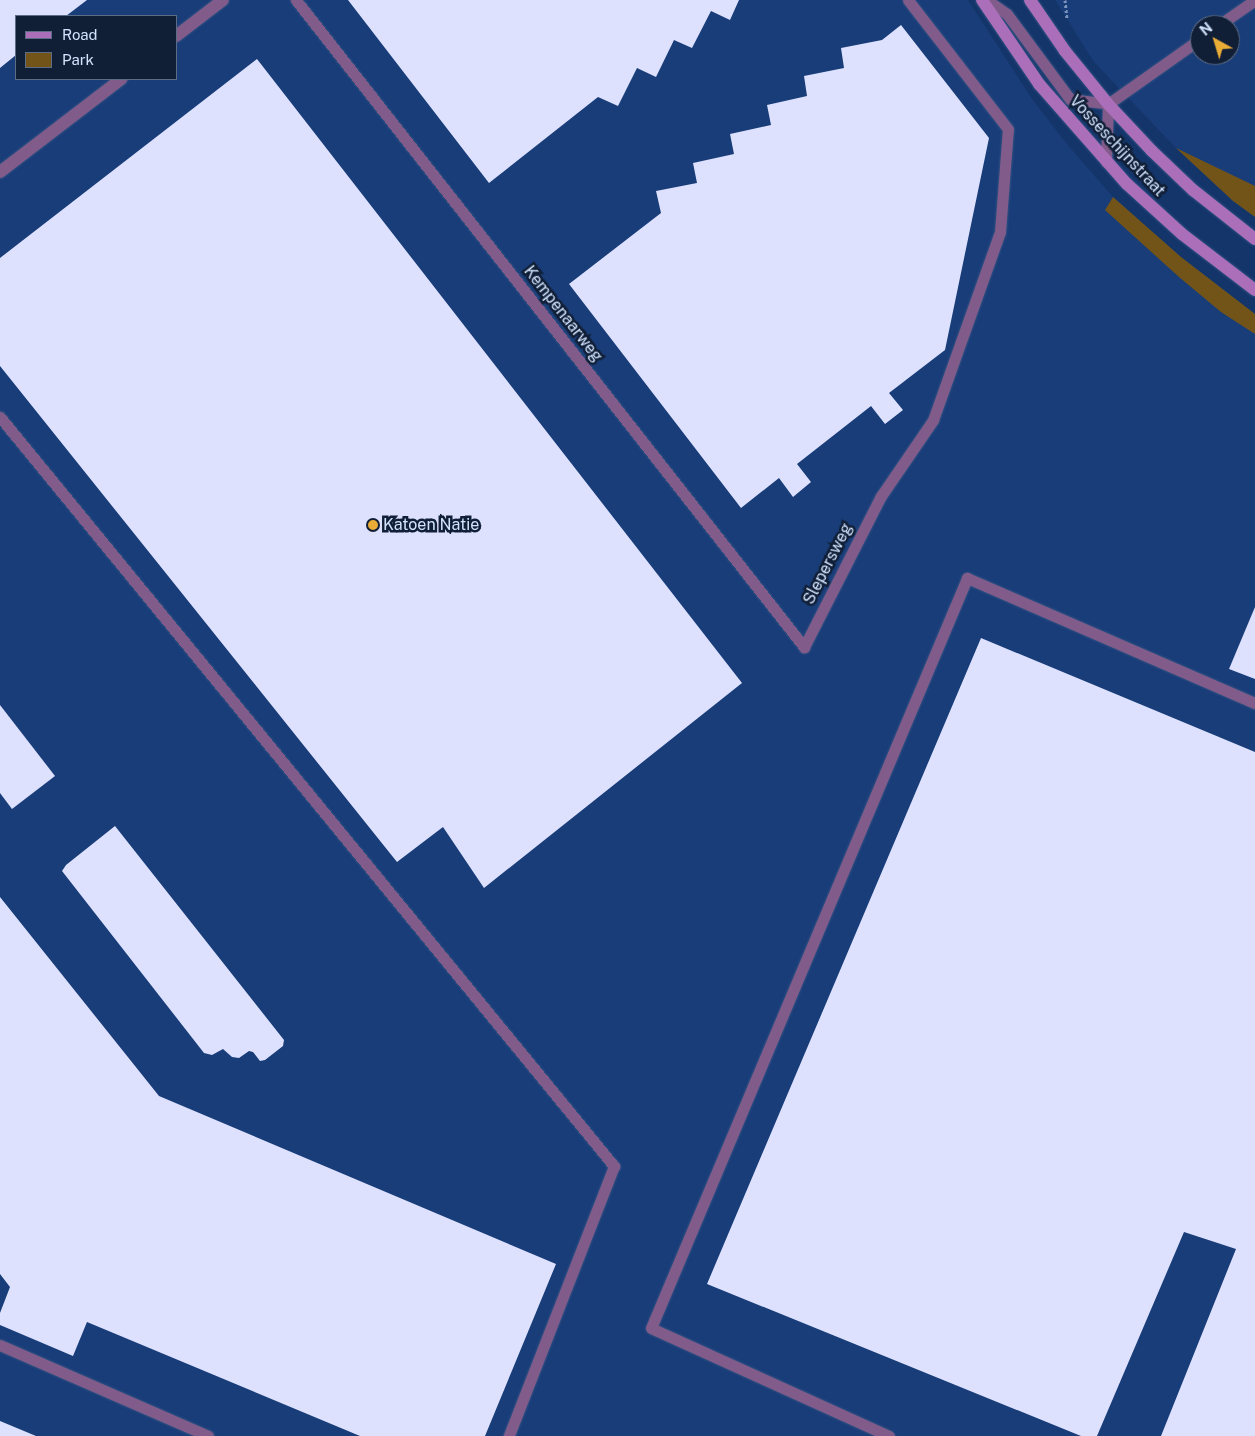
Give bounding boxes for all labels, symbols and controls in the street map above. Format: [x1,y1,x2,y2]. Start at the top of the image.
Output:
legend [15,15,178,80]
north arrow [1190,15,1240,65]
text: N [1197,19,1215,39]
text: Road [62,26,98,43]
text: Park [62,51,94,68]
street label: Vosseschijnstraat [1065,91,1169,201]
street label: Kempenaarweg [520,262,606,366]
place label: Katoen Natie [383,515,479,535]
marker: Katoen Natie [367,519,379,531]
street label: Slepersweg [799,520,857,608]

